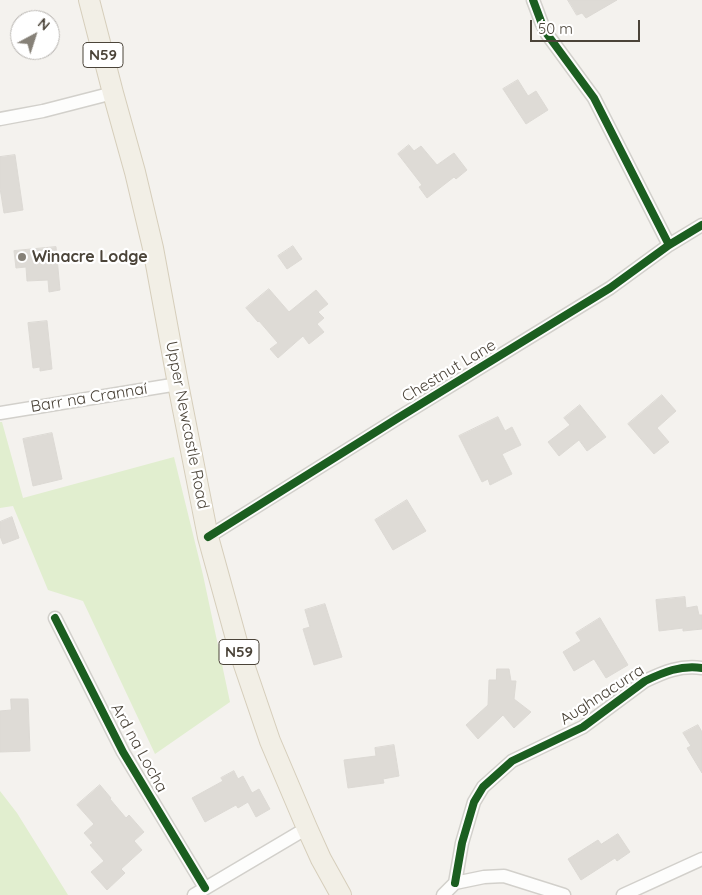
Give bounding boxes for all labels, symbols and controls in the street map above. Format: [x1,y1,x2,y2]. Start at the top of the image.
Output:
north arrow [10,10,60,60]
scale bar [532,10,642,42]
text: N [34,14,54,34]
text: 50 m [538,19,573,38]
road number: N59 [83,42,123,68]
place label: Winacre Lodge [32,247,148,267]
marker: Winacre Lodge [16,251,28,263]
street label: Chestnut Lane [399,335,499,407]
street label: Upper Newcastle Road [161,339,213,511]
street label: Barr na Crannaí [29,379,149,417]
road number: N59 [219,640,259,664]
street label: Aughnacurra [556,661,648,729]
street label: Ard na Locha [107,700,171,796]

